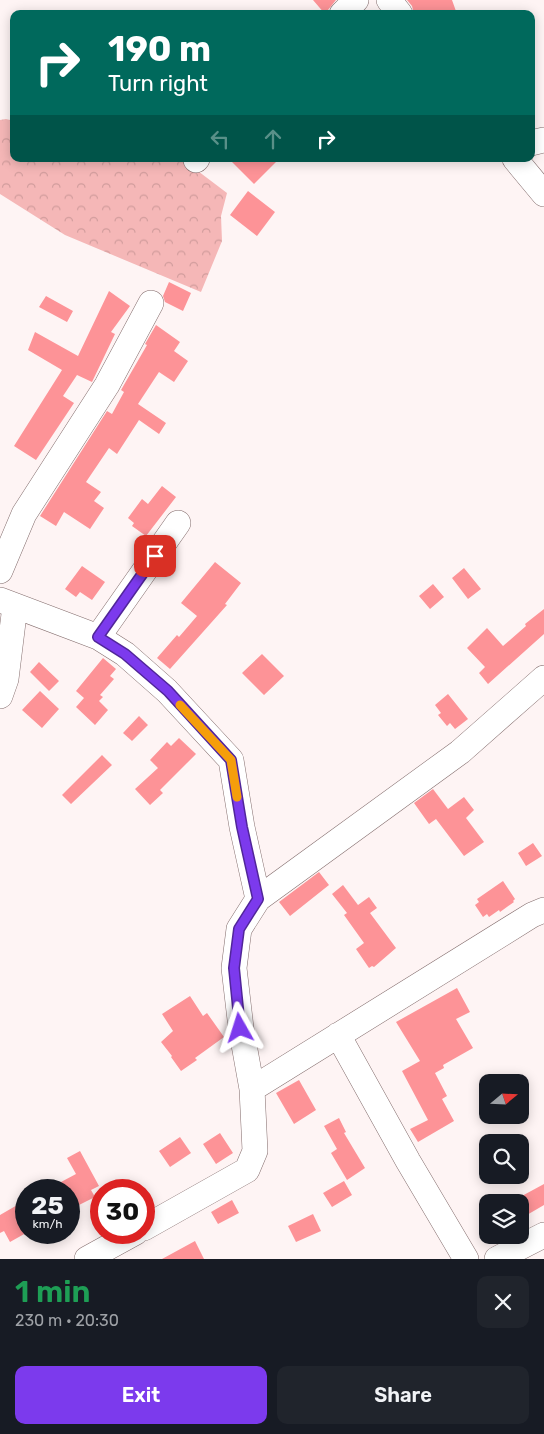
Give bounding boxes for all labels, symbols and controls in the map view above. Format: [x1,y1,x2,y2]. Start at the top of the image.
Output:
text: 190 m [108,28,211,70]
icon: right [25,30,90,95]
text: Turn right [108,70,208,97]
icon: left [206,125,234,153]
icon: ahead [259,125,287,153]
icon: right [312,125,340,153]
pin [134,535,176,577]
icon: arrive [141,542,169,570]
position arrow [213,1001,265,1053]
north arrow [479,1074,529,1124]
map controls [479,1074,529,1244]
button: search [479,1134,529,1184]
speed limit sign: 30 [90,1179,155,1244]
text: 25 [31,1191,64,1220]
button: layers [479,1194,529,1244]
text: km/h [33,1217,62,1231]
text: 1 min [15,1274,90,1310]
button: close [477,1276,529,1328]
text: 230 m · 20:30 [15,1311,119,1330]
button: Exit [15,1366,267,1424]
button: Share [277,1366,529,1424]

